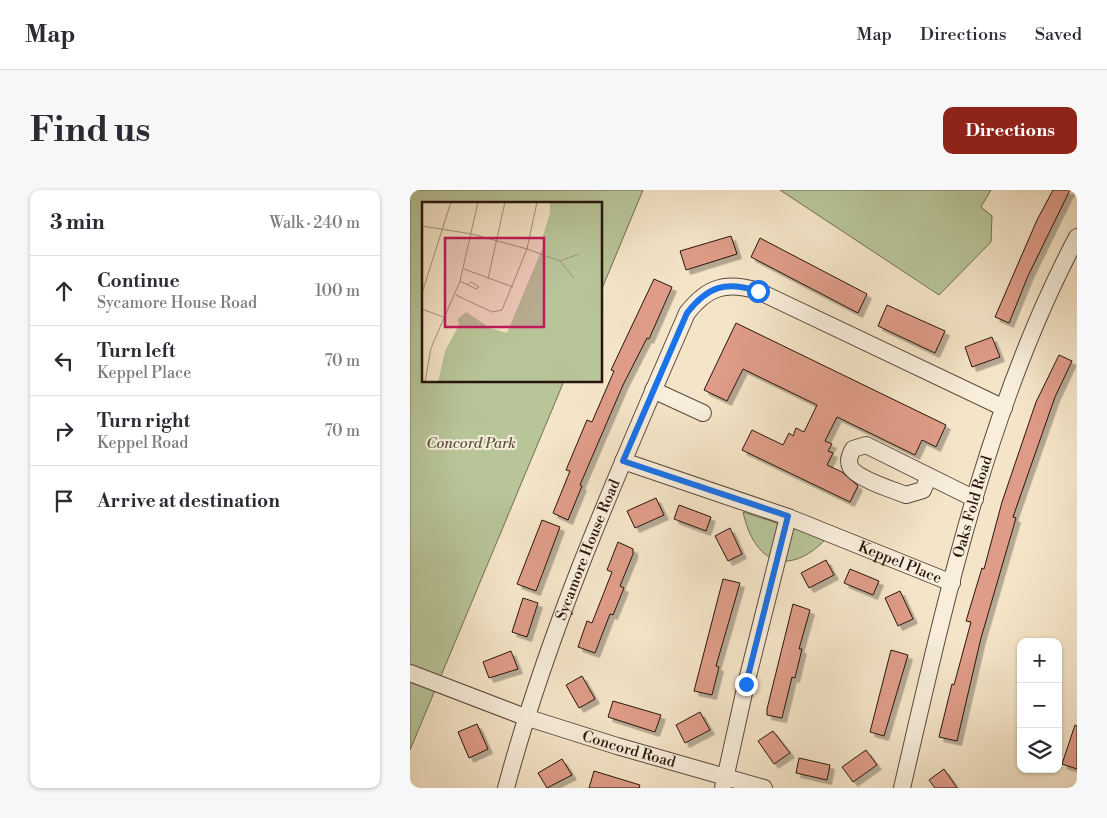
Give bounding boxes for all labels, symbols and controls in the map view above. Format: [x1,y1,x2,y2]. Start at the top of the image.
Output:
text: Map [25,20,75,50]
text: Map [856,23,892,46]
text: Directions [920,23,1007,46]
text: Saved [1035,23,1082,46]
button: Directions [943,107,1077,154]
text: Find us [30,109,150,152]
inset map [422,202,602,382]
text: 3 min [50,210,105,236]
text: Walk · 240 m [269,213,360,233]
text: Continue [97,269,180,293]
icon: ahead [50,277,78,305]
route start [747,280,770,303]
text: 100 m [315,281,360,301]
text: Sycamore House Road [97,293,257,313]
text: Turn left [97,339,176,363]
icon: left [50,347,78,375]
text: 70 m [324,351,360,371]
text: Keppel Place [97,363,191,383]
text: Turn right [97,409,190,433]
icon: right [50,417,78,445]
text: 70 m [324,421,360,441]
text: Keppel Road [97,433,188,453]
park label: Concord Park [426,434,516,453]
street label: Oaks Fold Road [949,453,997,560]
street label: Sycamore House Road [551,476,624,623]
icon: arrive [50,487,78,515]
text: Arrive at destination [97,489,280,513]
street label: Keppel Place [855,537,945,587]
map controls [1017,638,1062,773]
button: + [1017,638,1062,683]
route end [735,673,758,696]
button: − [1017,683,1062,728]
street label: Concord Road [580,726,678,772]
button: layers [1017,728,1062,773]

